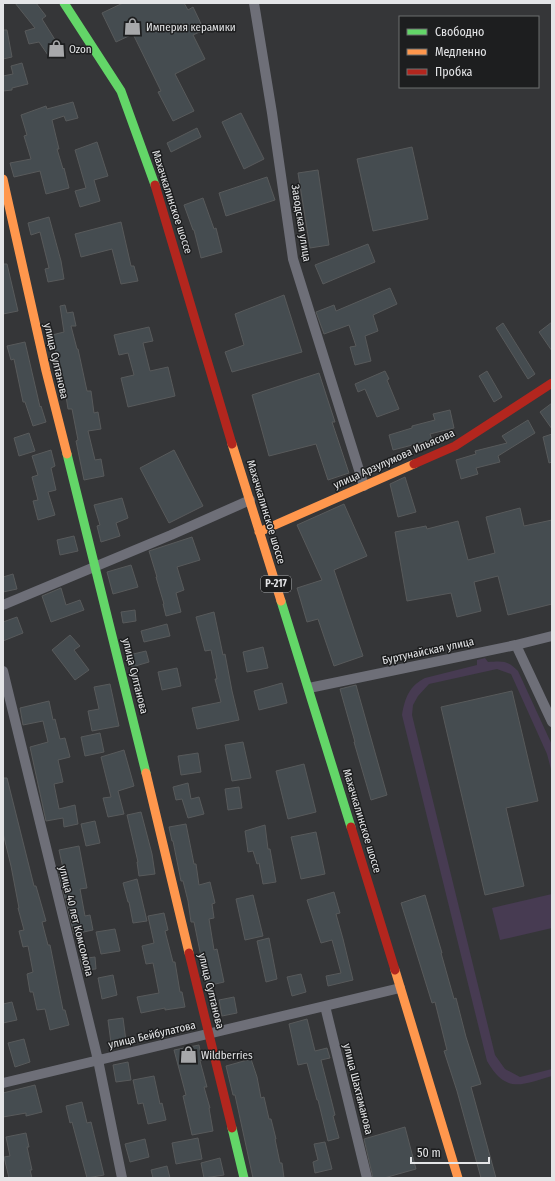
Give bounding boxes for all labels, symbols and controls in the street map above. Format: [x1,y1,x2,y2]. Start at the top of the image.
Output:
legend [399,16,539,88]
shop icon: Империя керамики [123,17,143,37]
place label: Империя керамики [146,21,236,34]
text: Свободно [435,25,484,39]
shop icon: Ozon [46,39,66,59]
place label: Ozon [69,43,92,56]
text: Медленно [435,45,487,59]
text: Пробка [435,65,473,79]
street label: Махачкалинское шоссе [149,149,195,255]
street label: Заводская улица [288,183,314,263]
street label: улица Султанова [41,322,71,400]
street label: улица Арзулумова Ильясова [331,426,457,492]
street label: Махачкалинское шоссе [244,458,288,566]
road number: Р-217 [261,576,291,592]
street label: Буртунайская улица [381,635,475,667]
street label: улица Султанова [119,637,151,715]
street label: Махачкалинское шоссе [340,767,384,875]
street label: улица 40 лет Комсомола [56,864,96,978]
street label: улица Султанова [195,952,227,1030]
street label: улица Бейбулатова [107,1019,197,1051]
street label: улица Шахтаманова [340,1042,376,1136]
shop icon: Wildberries [178,1045,198,1065]
place label: Wildberries [201,1049,253,1062]
scale bar [411,1139,489,1165]
text: 50 m [417,1146,441,1160]

